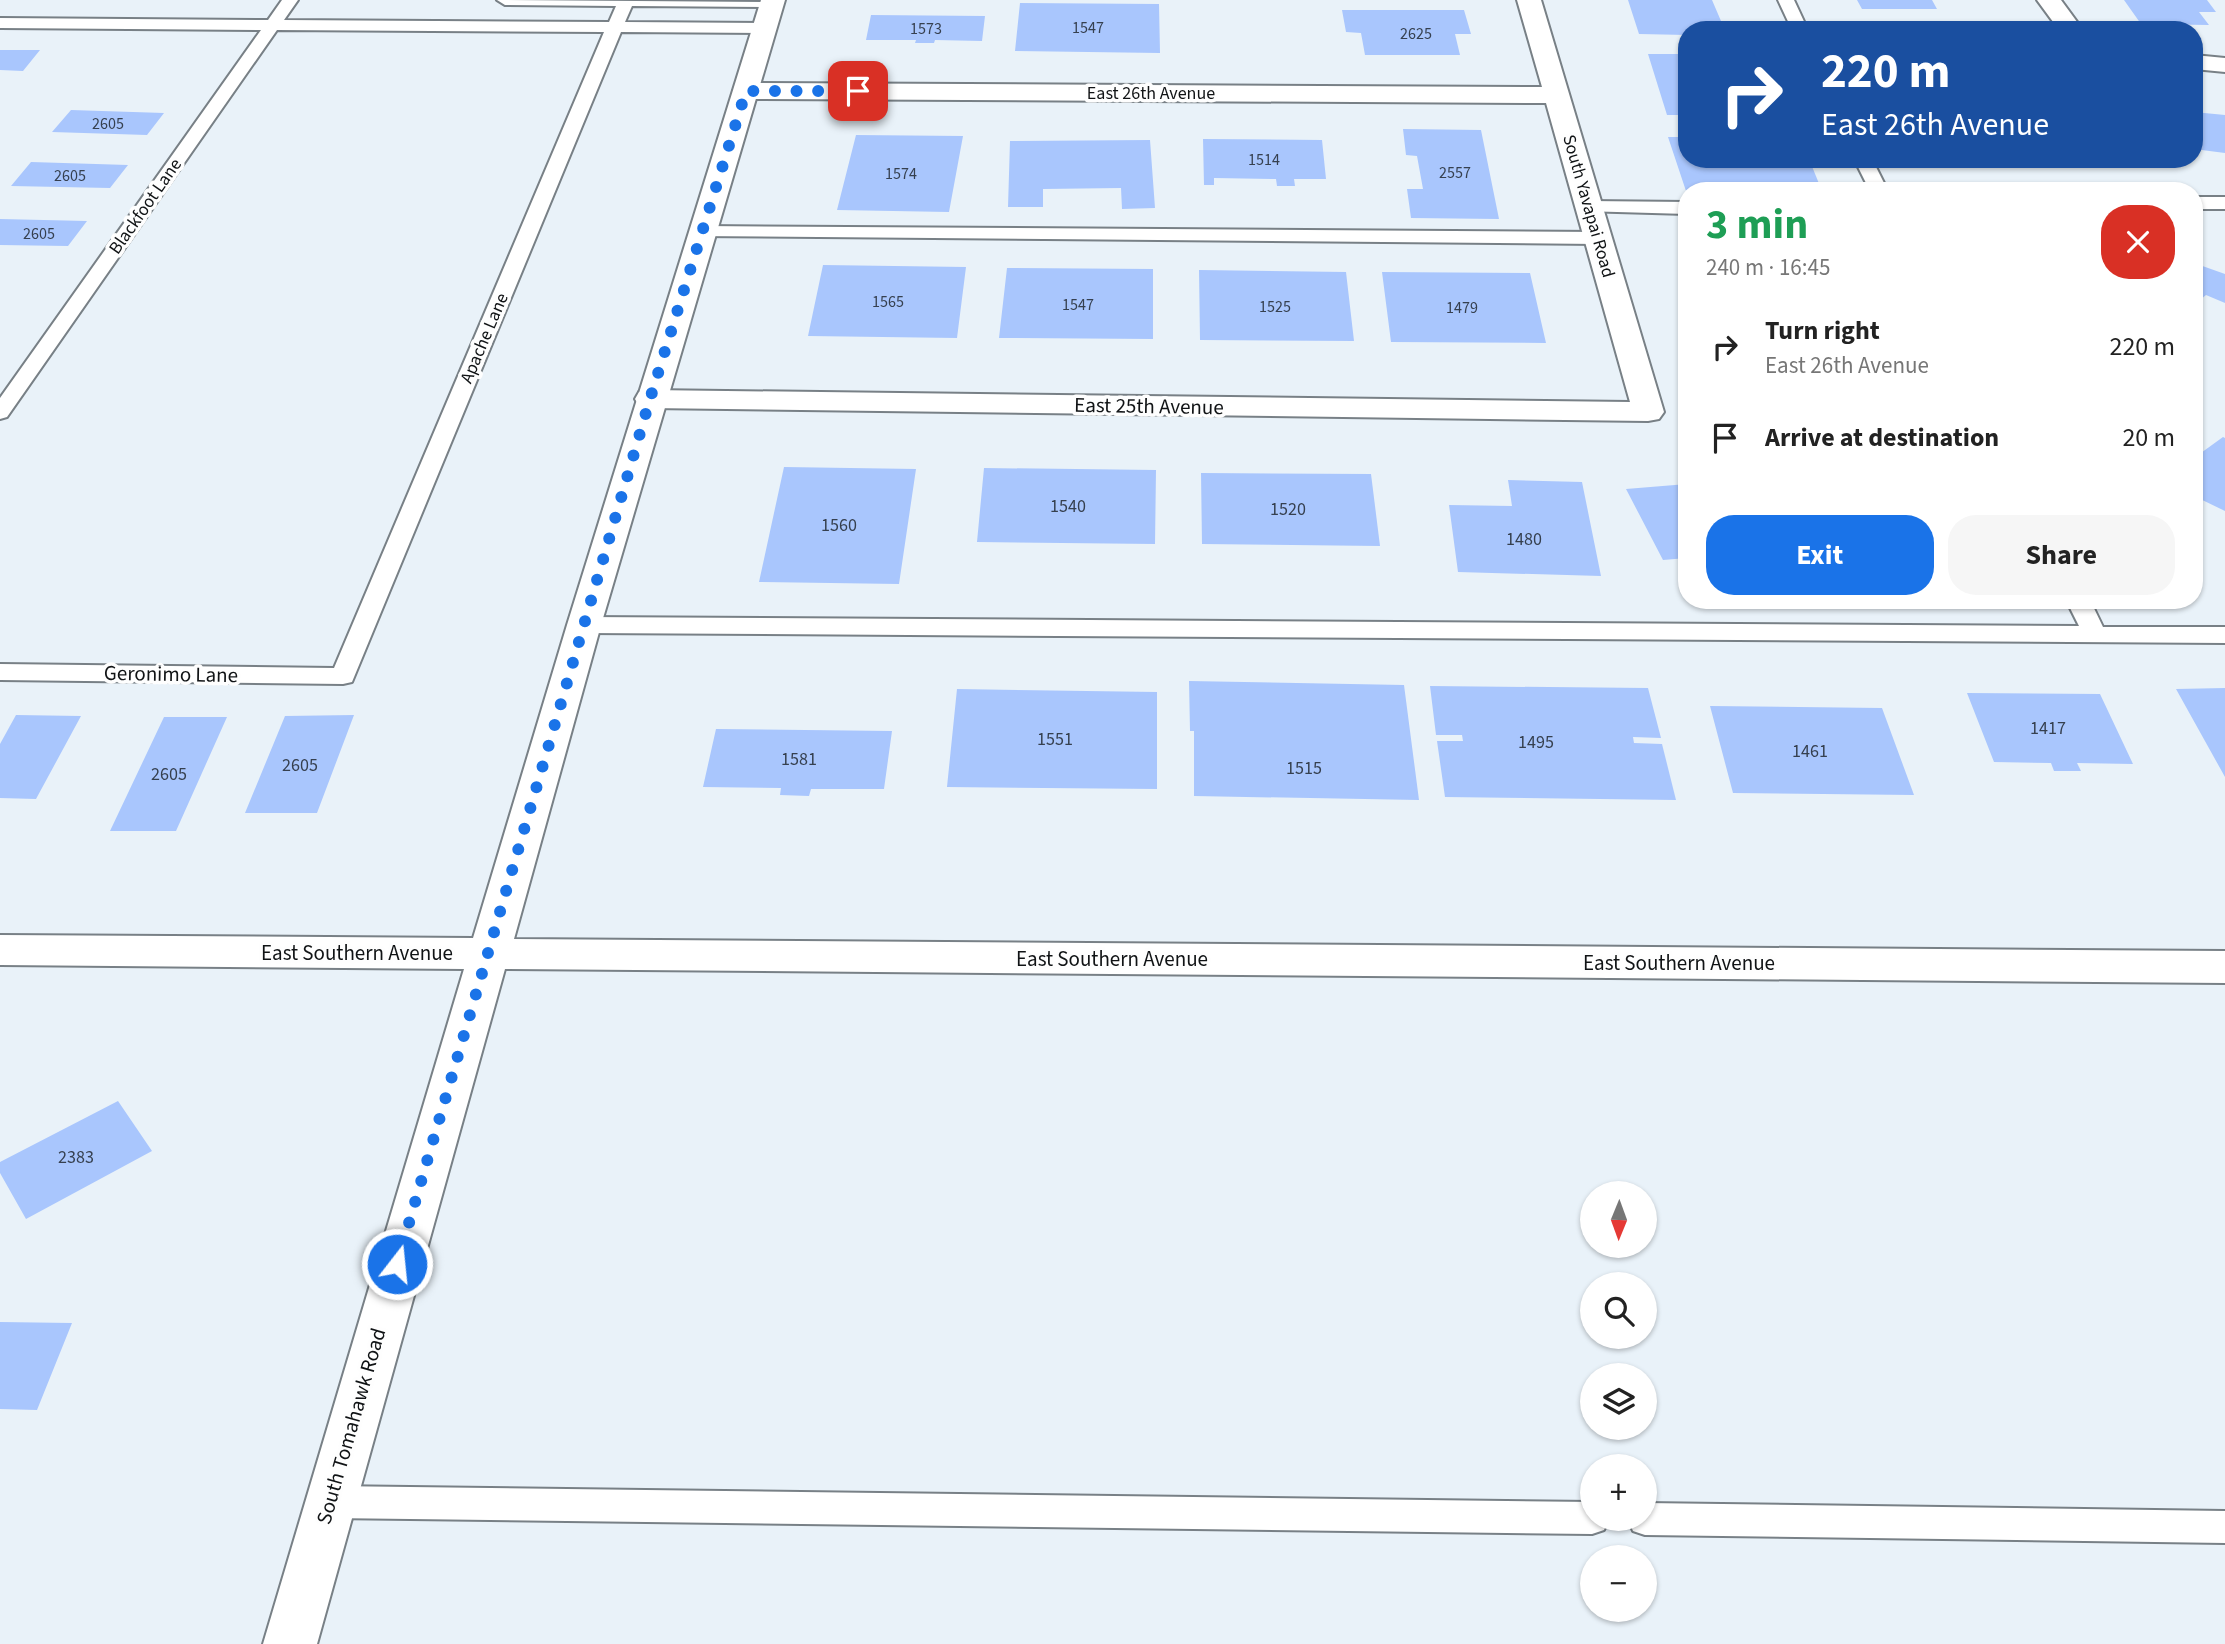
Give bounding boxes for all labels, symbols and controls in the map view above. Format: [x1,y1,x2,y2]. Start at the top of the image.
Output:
house number: 1547 [1072,17,1104,39]
house number: 1573 [910,18,942,40]
house number: 2625 [1400,23,1432,45]
text: 220 m [1821,37,1950,107]
icon: right [1706,49,1797,140]
pin [828,61,888,121]
icon: arrive [839,72,877,110]
street label: East 26th Avenue [1087,81,1215,106]
text: East 26th Avenue [1821,102,2049,148]
house number: 2605 [92,113,124,135]
street label: South Yavapai Road [1556,132,1621,281]
house number: 1514 [1248,149,1280,171]
street label: Blackfoot Lane [103,153,188,259]
house number: 2557 [1439,162,1471,184]
house number: 1574 [885,163,917,185]
house number: 2605 [54,165,86,187]
text: 3 min [1706,195,1808,255]
button: close [2101,205,2175,279]
house number: 2605 [23,223,55,245]
text: 240 m · 16:45 [1706,251,1830,284]
street label: Apache Lane [454,289,515,387]
house number: 1565 [872,291,904,313]
house number: 1547 [1062,294,1094,316]
house number: 1525 [1259,296,1291,318]
house number: 1479 [1446,297,1478,319]
text: Turn right [1765,312,1880,349]
icon: right [1706,328,1744,366]
text: 220 m [2109,328,2175,365]
text: East 26th Avenue [1765,349,1929,382]
street label: East 25th Avenue [1074,390,1224,422]
icon: arrive [1706,419,1744,457]
text: Arrive at destination [1765,419,1999,456]
text: 20 m [2122,419,2175,456]
house number: 1540 [1050,494,1086,519]
house number: 1520 [1270,497,1306,522]
house number: 1560 [821,513,857,538]
button: Exit [1706,515,1934,595]
button: Share [1948,515,2175,595]
house number: 1480 [1506,527,1542,552]
street label: Geronimo Lane [104,658,238,690]
house number: 1417 [2030,716,2066,741]
house number: 1551 [1037,727,1073,752]
house number: 1495 [1518,730,1554,755]
house number: 1461 [1792,739,1828,764]
house number: 1581 [781,747,817,772]
house number: 2605 [282,753,318,778]
house number: 1515 [1286,756,1322,781]
house number: 2605 [151,762,187,787]
street label: East Southern Avenue [261,938,453,968]
street label: East Southern Avenue [1016,944,1208,974]
street label: East Southern Avenue [1583,948,1775,978]
house number: 2383 [58,1145,94,1170]
north arrow [1580,1181,1657,1258]
map controls [1580,1181,1657,1622]
position arrow [360,1227,434,1301]
button: search [1580,1272,1657,1349]
street label: South Tomahawk Road [309,1324,393,1528]
button: layers [1580,1363,1657,1440]
button: + [1580,1454,1657,1531]
button: − [1580,1545,1657,1622]

